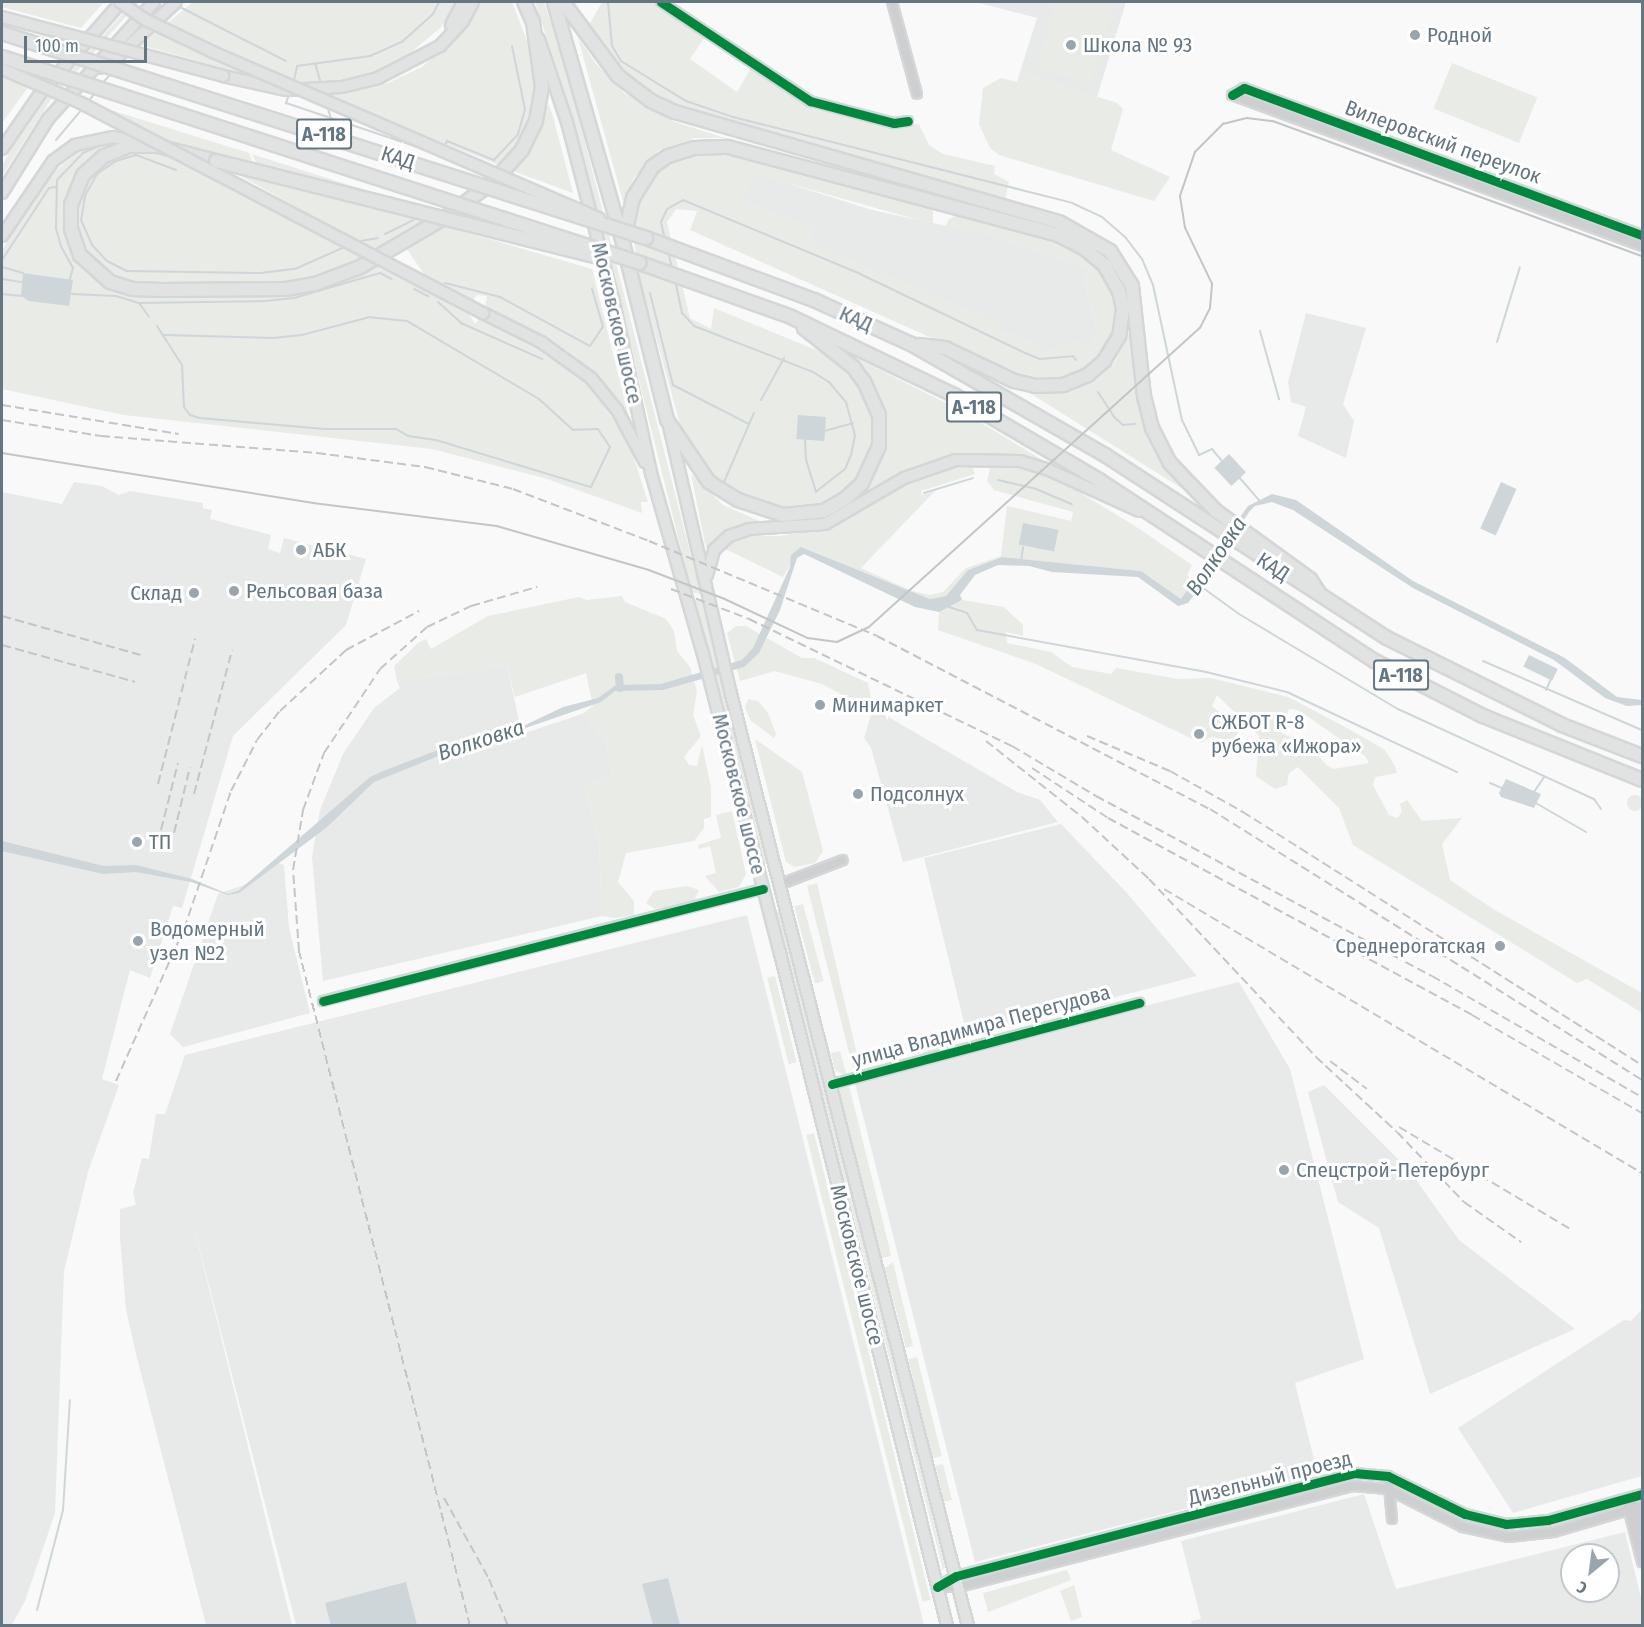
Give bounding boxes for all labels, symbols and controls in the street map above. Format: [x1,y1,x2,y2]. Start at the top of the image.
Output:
place label: Родной [1427,22,1492,48]
scale bar [27,24,150,62]
marker: Родной [1408,28,1422,42]
place label: Школа № 93 [1083,32,1192,58]
text: 100 m [35,35,79,57]
marker: Школа № 93 [1064,38,1078,52]
street label: Вилеровский переулок [1342,95,1544,189]
road number: А-118 [296,117,352,151]
street label: КАД [378,141,418,175]
street label: Московское шоссе [586,240,648,406]
street label: КАД [835,301,877,337]
road number: А-118 [946,390,1002,424]
water label: Волковка [1180,512,1252,600]
place label: АБК [313,537,346,563]
marker: АБК [294,543,308,557]
street label: КАД [1252,547,1294,587]
place label: Рельсовая база [246,578,383,604]
place label: Склад [130,580,182,606]
marker: Рельсовая база [227,584,241,598]
marker: Склад [187,586,201,600]
road number: А-118 [1372,658,1430,692]
place label: Минимаркет [832,692,943,718]
marker: Минимаркет [813,698,827,712]
place label: СЖБОТ R-8 рубежа «Ижора» [1211,709,1362,759]
street label: Московское шоссе [707,711,771,877]
water label: Волковка [434,714,528,766]
marker: СЖБОТ R-8 рубежа «Ижора» [1192,727,1206,741]
place label: Подсолнух [870,781,964,807]
marker: Подсолнух [851,787,865,801]
place label: ТП [149,829,171,855]
marker: ТП [130,835,144,849]
place label: Водомерный узел №2 [150,916,265,966]
place label: Среднерогатская [1335,933,1486,959]
marker: Водомерный узел №2 [131,934,145,948]
marker: Среднерогатская [1491,937,1509,955]
street label: улица Владимира Перегудова [849,979,1113,1073]
place label: Спецстрой-Петербург [1296,1157,1489,1183]
marker: Спецстрой-Петербург [1277,1163,1291,1177]
street label: Московское шоссе [825,1182,889,1348]
street label: Дизельный проезд [1186,1446,1354,1510]
north arrow [1560,1543,1620,1603]
text: С [1574,1577,1590,1598]

